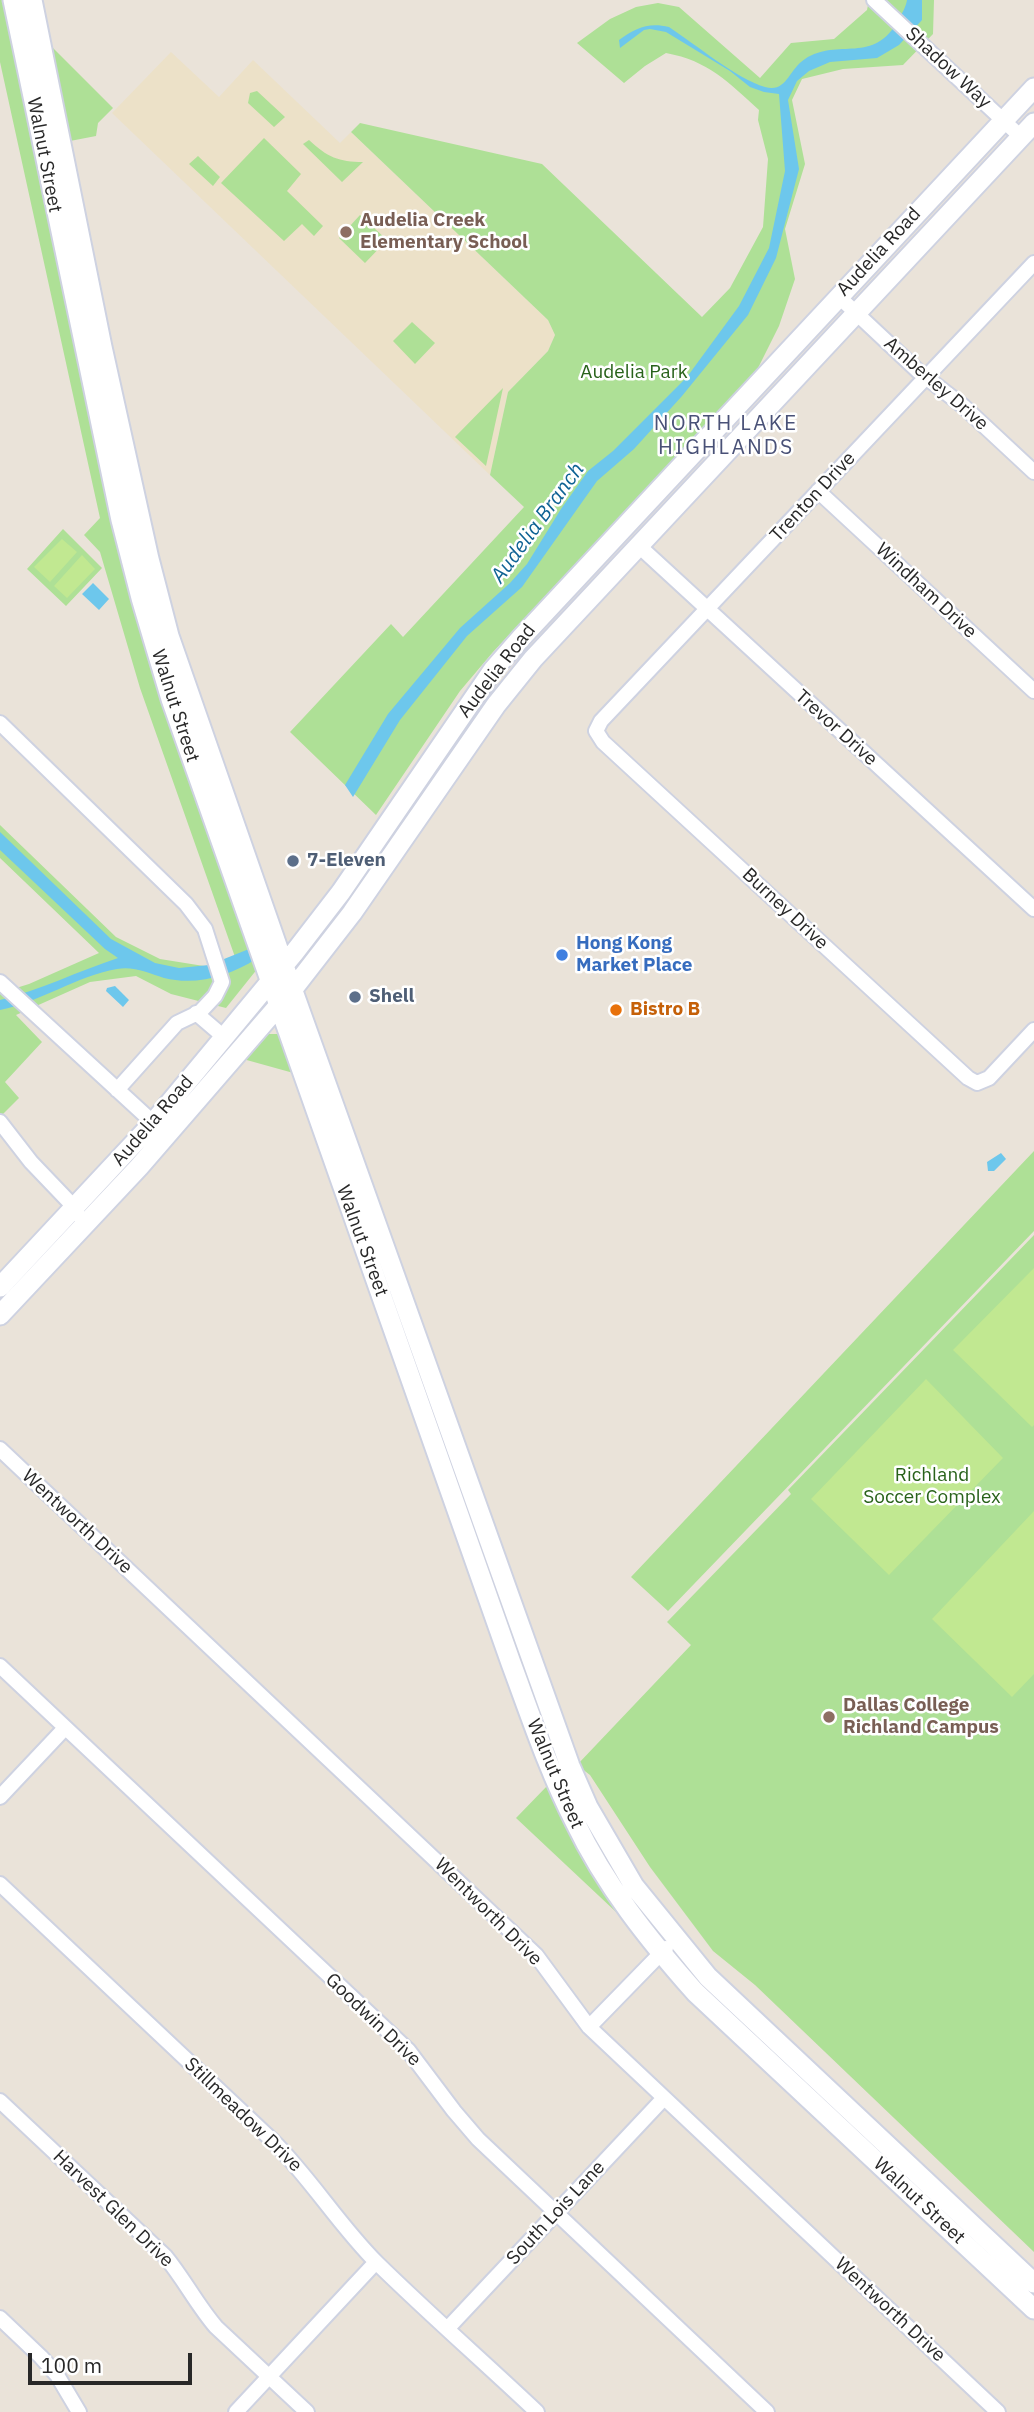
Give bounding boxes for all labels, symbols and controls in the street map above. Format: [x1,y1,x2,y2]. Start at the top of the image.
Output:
street label: Shadow Way [900,23,996,113]
street label: Walnut Street [22,95,66,215]
street label: Audelia Road [832,203,926,301]
place label: Audelia Creek Elementary School [360,210,528,254]
marker: Audelia Creek Elementary School [338,224,354,240]
street label: Amberley Drive [879,333,993,435]
park label: Audelia Park [580,362,688,384]
district label: NORTH LAKE HIGHLANDS [655,411,797,461]
street label: Trenton Drive [766,447,860,547]
water label: Audelia Branch [486,458,590,588]
street label: Windham Drive [871,538,981,644]
street label: Audelia Road [453,620,541,722]
street label: Walnut Street [146,647,204,765]
street label: Trevor Drive [790,685,882,771]
place label: 7-Eleven [307,850,386,872]
marker: 7-Eleven [285,853,301,869]
street label: Burney Drive [737,863,833,955]
place label: Hong Kong Market Place [576,933,692,977]
marker: Hong Kong Market Place [554,947,570,963]
place label: Shell [369,986,414,1008]
marker: Shell [347,989,363,1005]
place label: Bistro B [630,999,700,1021]
marker: Bistro B [608,1002,624,1018]
street label: Audelia Road [107,1071,199,1171]
street label: Walnut Street [331,1182,393,1300]
street label: Wentworth Drive [17,1465,137,1579]
park label: Richland Soccer Complex [863,1465,1001,1509]
place label: Dallas College Richland Campus [843,1695,999,1739]
marker: Dallas College Richland Campus [821,1709,837,1725]
street label: Walnut Street [522,1716,588,1832]
street label: Wentworth Drive [429,1853,547,1971]
street label: Goodwin Drive [320,1969,426,2071]
street label: Stillmeadow Drive [179,2053,307,2177]
street label: Harvest Glen Drive [48,2146,178,2272]
street label: Walnut Street [868,2153,970,2249]
street label: South Lois Lane [502,2156,610,2270]
street label: Wentworth Drive [830,2253,950,2367]
scale bar [32,2338,196,2382]
text: 100 m [41,2351,102,2379]

